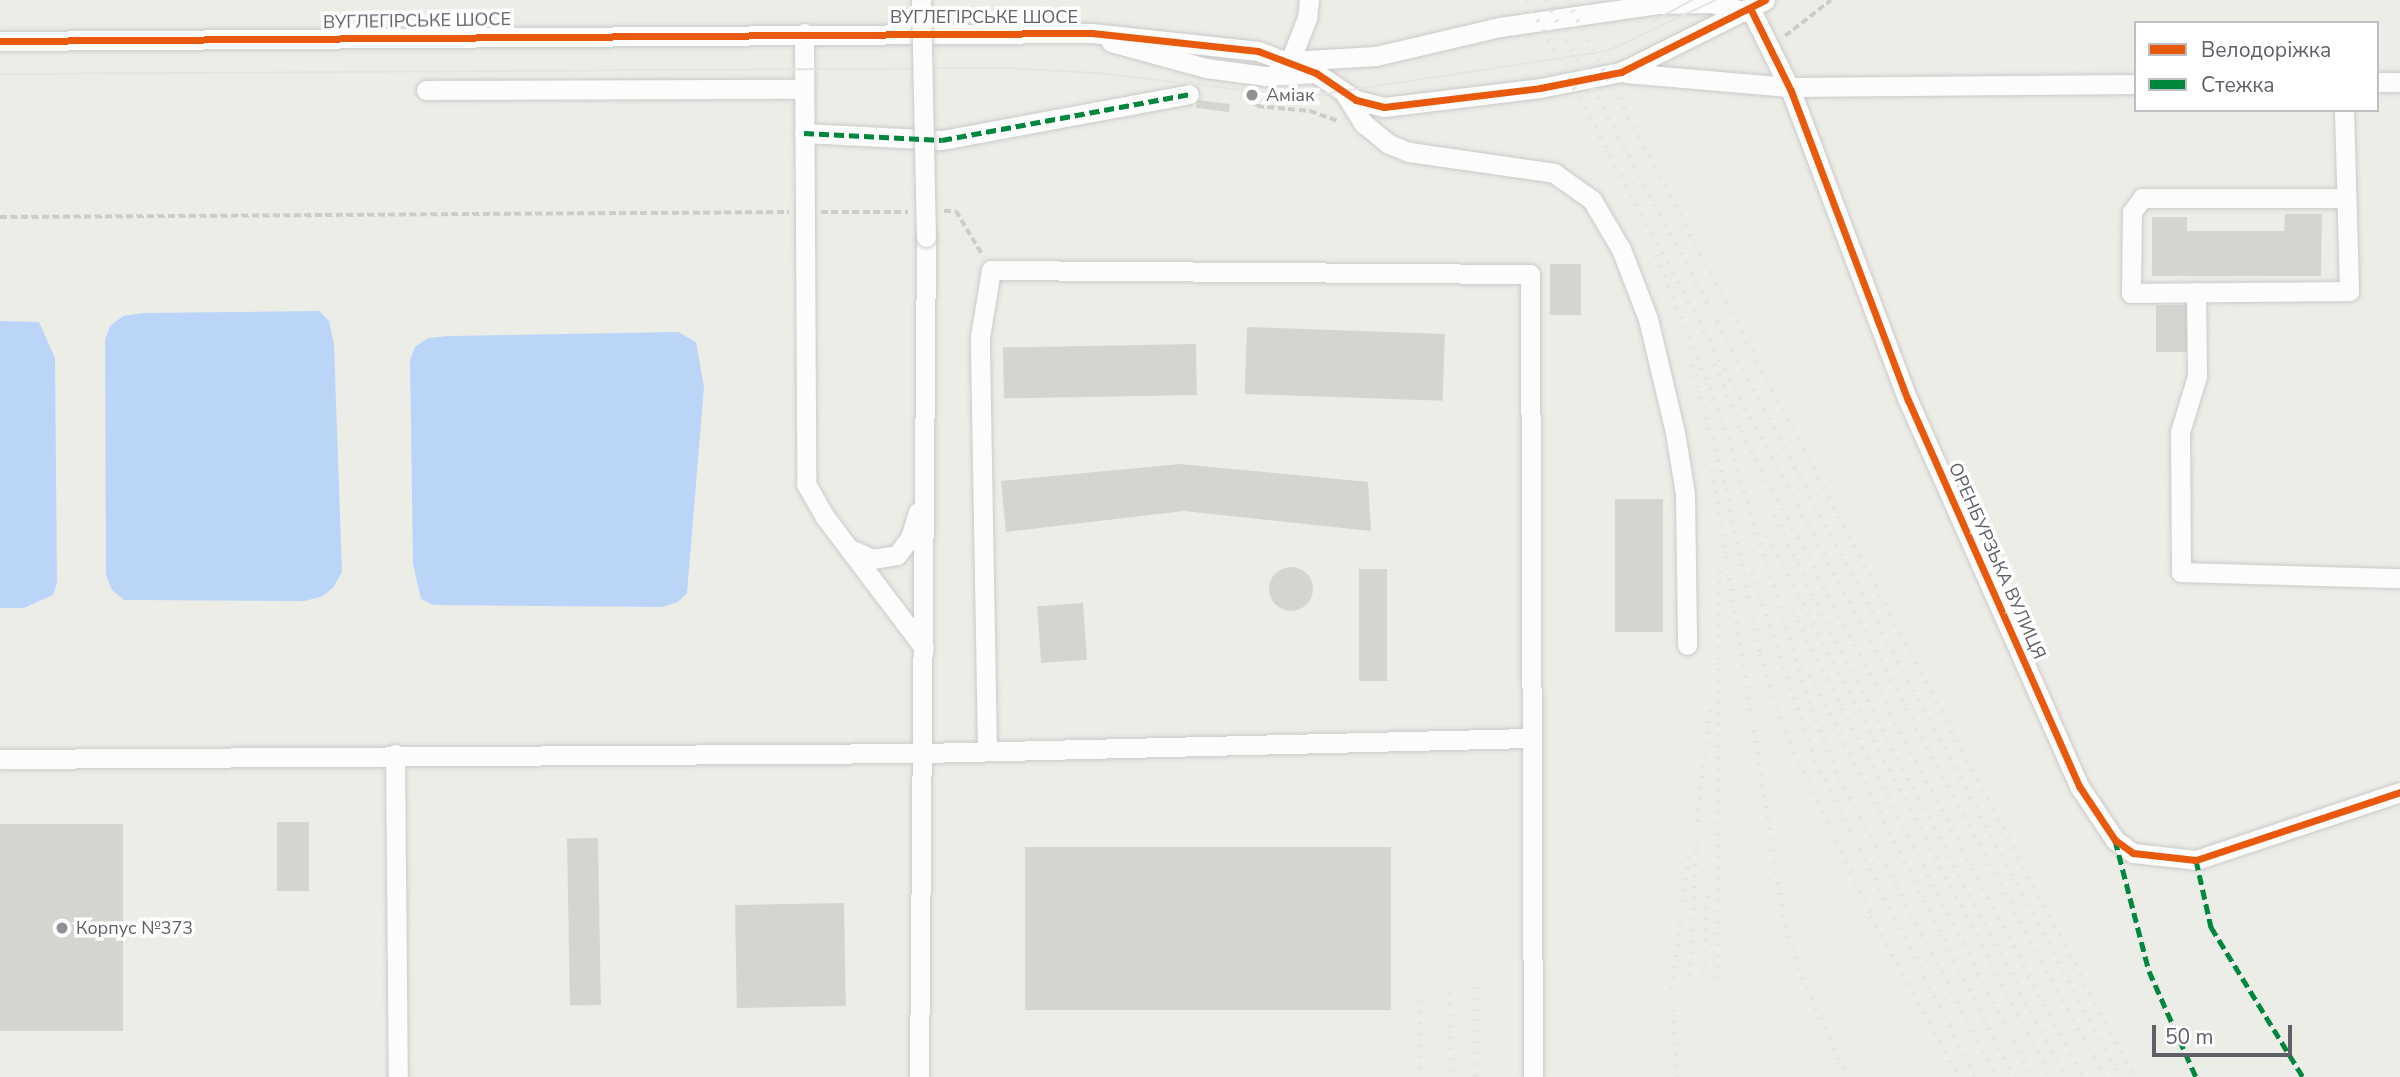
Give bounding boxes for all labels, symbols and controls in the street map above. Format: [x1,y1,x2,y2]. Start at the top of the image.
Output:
street label: ВУГЛЕГІРСЬКЕ ШОСЕ [890,6,1078,28]
street label: ВУГЛЕГІРСЬКЕ ШОСЕ [323,9,511,33]
legend [2134,21,2379,112]
text: Велодоріжка [2201,36,2331,64]
text: Стежка [2201,71,2275,99]
place label: Аміак [1266,84,1315,106]
marker: Аміак [1244,87,1260,103]
street label: ОРЕНБУРЗЬКА ВУЛИЦЯ [1944,459,2050,663]
place label: Корпус №373 [76,917,193,939]
marker: Корпус №373 [54,920,70,936]
scale bar [2155,1010,2295,1054]
text: 50 m [2165,1023,2214,1051]

